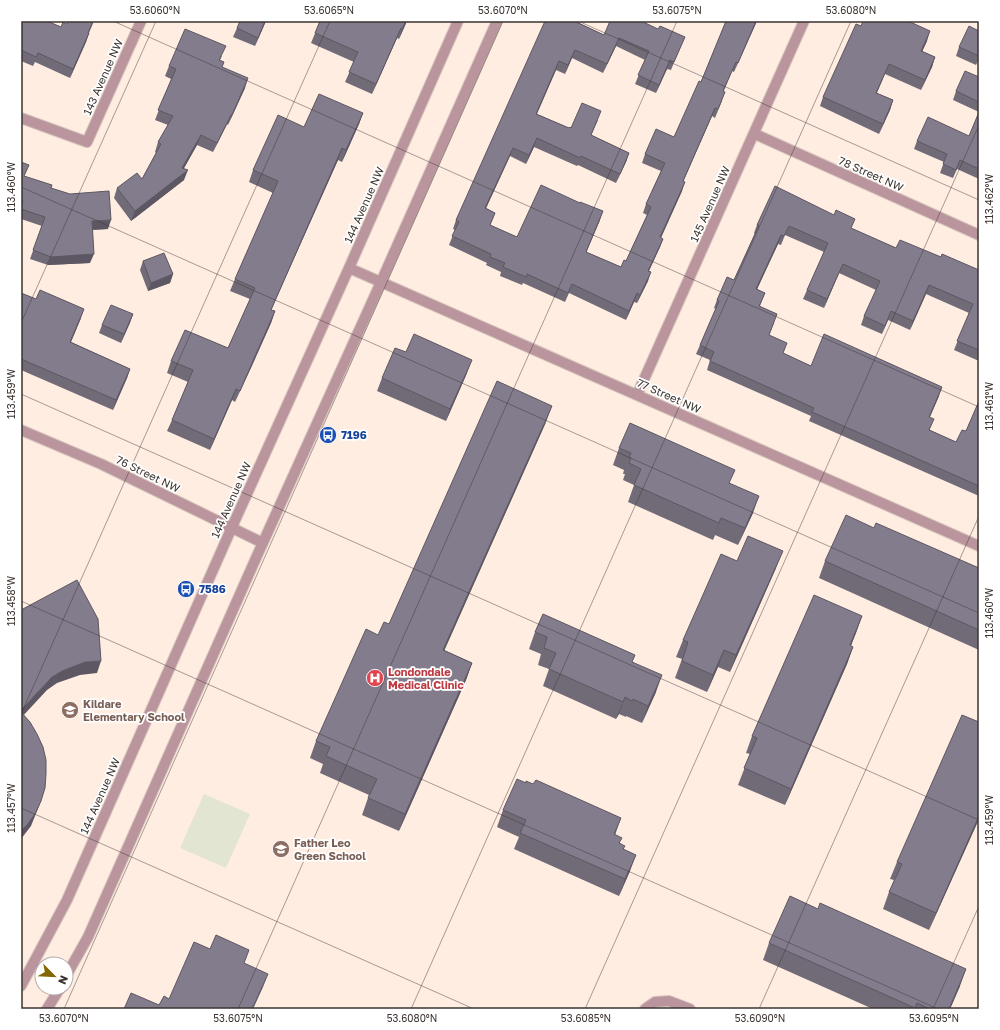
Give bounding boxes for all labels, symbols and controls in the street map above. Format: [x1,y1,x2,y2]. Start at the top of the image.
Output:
text: 53.6060°N [130,4,180,16]
text: 53.6065°N [304,4,354,16]
text: 53.6070°N [478,4,528,16]
text: 53.6075°N [652,4,702,16]
text: 53.6080°N [826,4,876,16]
street label: 143 Avenue NW [80,36,125,117]
street label: 78 Street NW [837,153,906,194]
text: 113.460°W [5,161,17,212]
street label: 145 Avenue NW [687,163,732,244]
street label: 144 Avenue NW [341,164,386,245]
text: 113.462°W [983,174,995,224]
text: 113.459°W [5,369,17,419]
street label: 77 Street NW [635,376,704,416]
text: 113.461°W [983,381,995,430]
bus stop icon: 7196 [318,425,338,445]
place label: 7196 [341,428,367,441]
street label: 76 Street NW [114,452,183,495]
street label: 144 Avenue NW [208,459,253,540]
text: 113.458°W [5,576,17,626]
bus stop icon: 7586 [176,579,196,599]
place label: 7586 [199,582,226,595]
text: 113.460°W [983,587,995,638]
place label: Londondale Medical Clinic [388,665,464,691]
hospital icon: Londondale Medical Clinic [365,668,385,688]
place label: Kildare Elementary School [83,697,185,723]
school or university icon: Kildare Elementary School [60,700,80,720]
street label: 144 Avenue NW [77,755,122,836]
text: 113.457°W [5,783,17,833]
text: 113.459°W [983,795,995,845]
place label: Father Leo Green School [294,836,366,862]
school or university icon: Father Leo Green School [271,839,291,859]
north arrow [34,956,74,996]
text: N [56,974,71,987]
text: 53.6070°N [39,1012,89,1024]
text: 53.6075°N [213,1012,263,1024]
text: 53.6080°N [387,1012,437,1024]
text: 53.6085°N [561,1012,611,1024]
text: 53.6090°N [735,1012,785,1024]
text: 53.6095°N [909,1012,959,1024]

